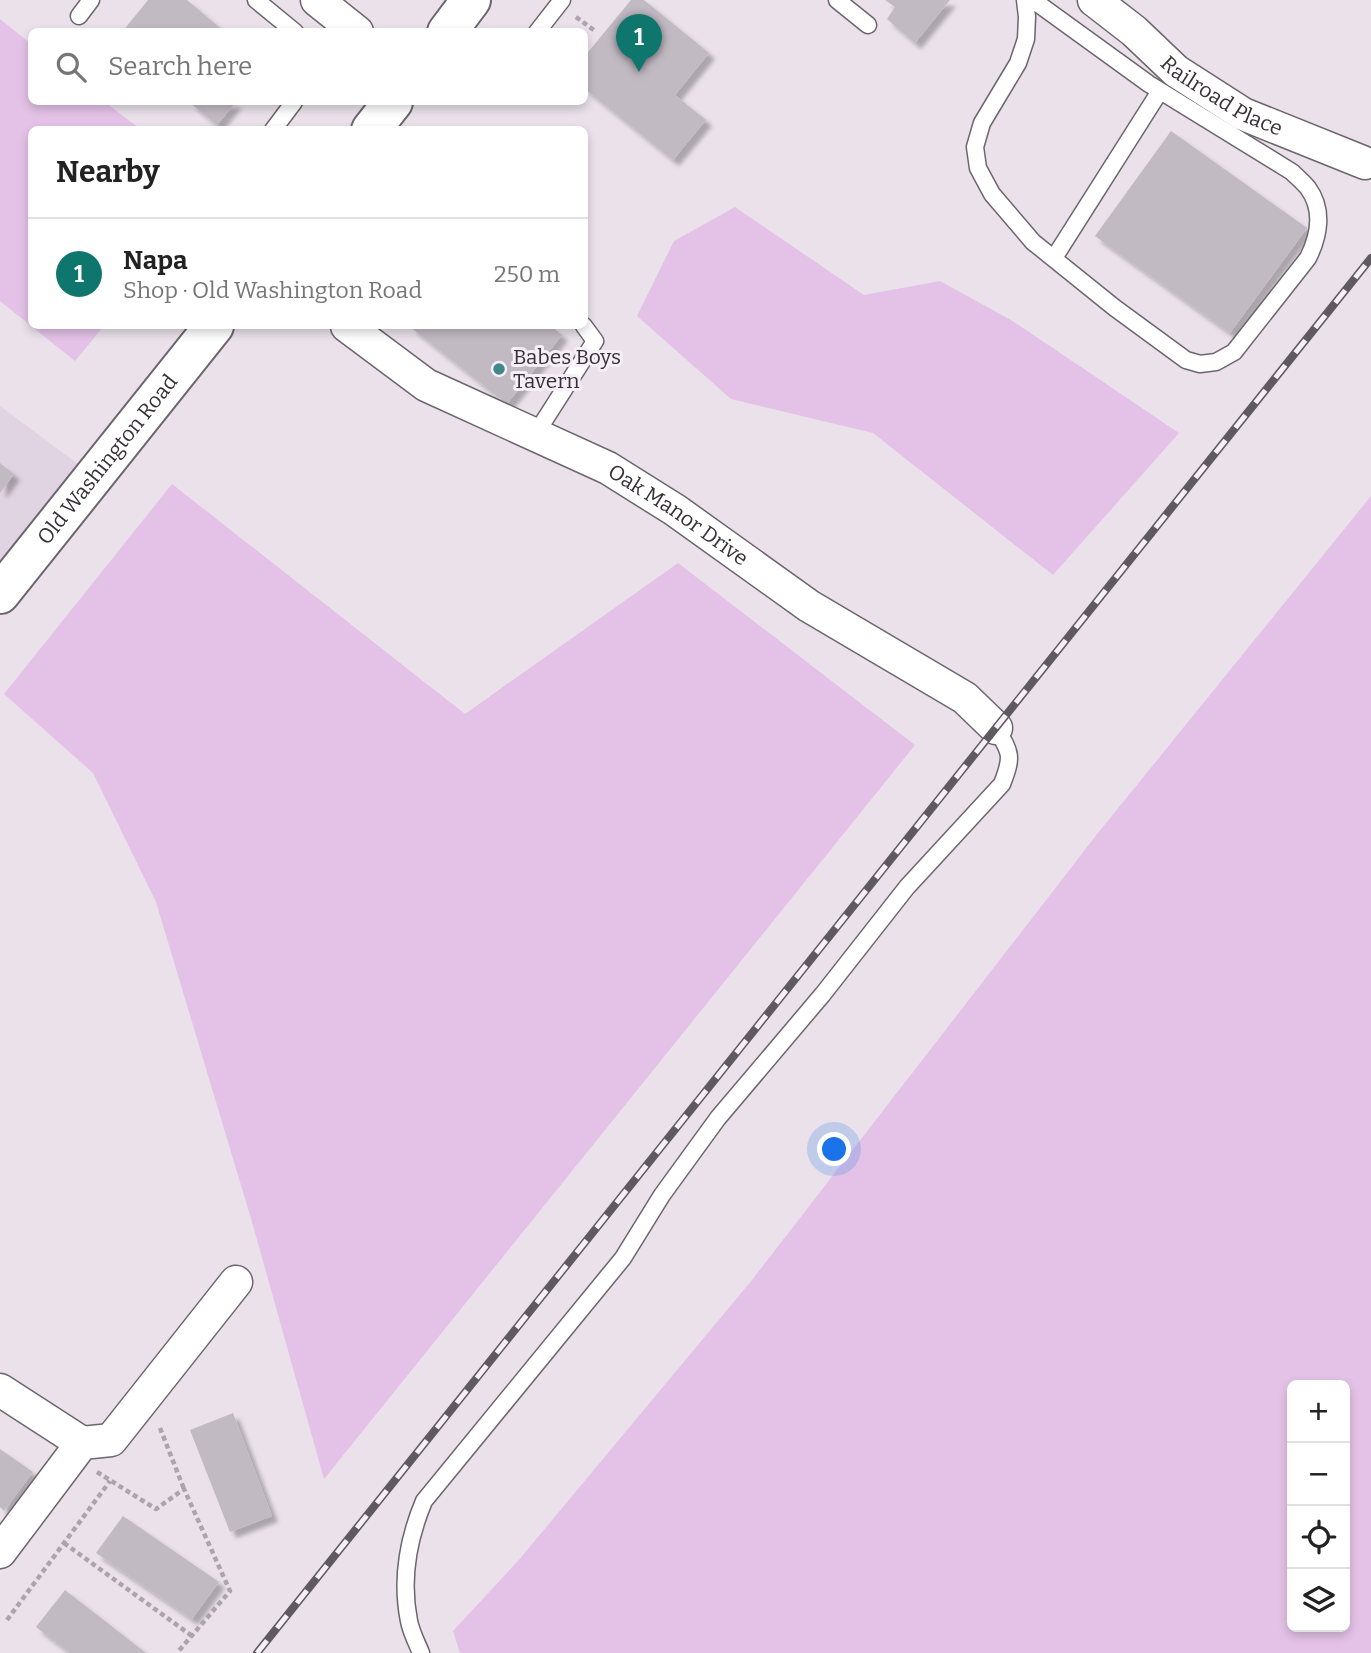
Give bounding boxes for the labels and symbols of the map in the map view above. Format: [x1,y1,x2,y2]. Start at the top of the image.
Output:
pin: 1 [616,14,662,72]
street label: Railroad Place [1155,50,1287,142]
place label: Babes Boys Tavern [513,344,621,394]
marker: Babes Boys Tavern [491,361,507,377]
street label: Old Washington Road [32,369,183,550]
street label: Oak Manor Drive [603,458,753,571]
your location [817,1132,851,1166]

